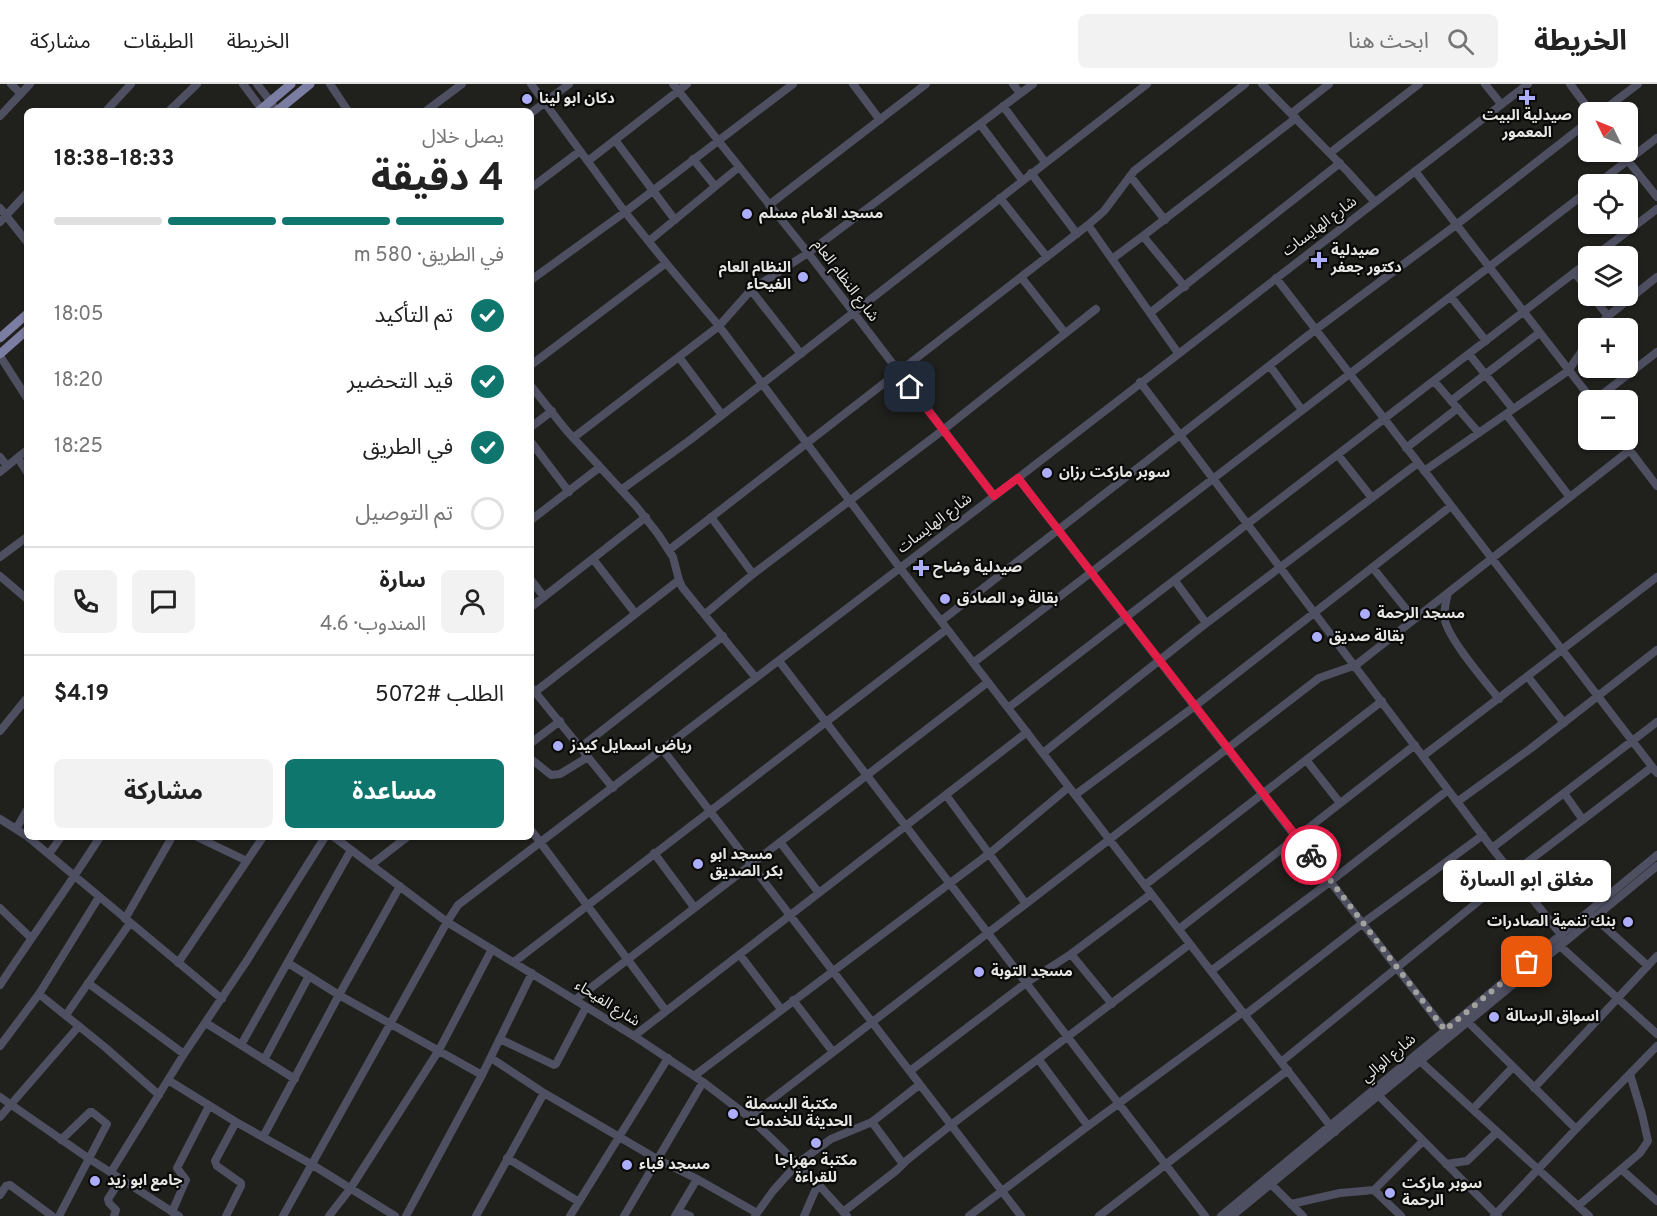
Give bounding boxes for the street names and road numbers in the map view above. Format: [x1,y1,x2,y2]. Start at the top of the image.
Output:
street label: شارع الهايسات [1279,193,1362,262]
street label: شارع النظام العام [807,236,882,327]
street label: شارع الهايسات [894,490,977,559]
street label: شارع الفيحاء [570,977,643,1032]
street label: شارع الوالي [1358,1030,1421,1088]

